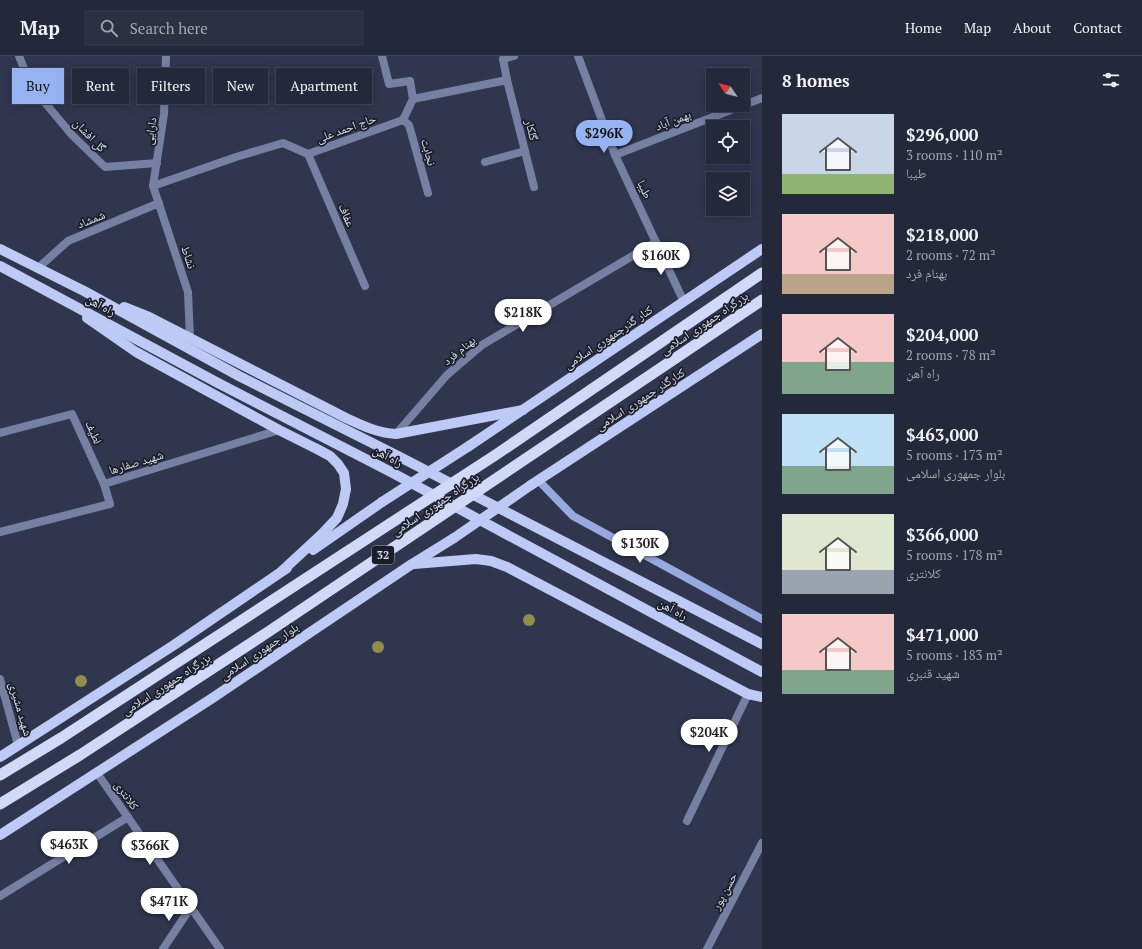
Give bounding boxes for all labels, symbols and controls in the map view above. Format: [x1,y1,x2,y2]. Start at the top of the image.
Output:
search box [84,10,364,46]
text: Map [20,15,60,40]
icon: search [98,17,120,39]
text: Search here [130,18,208,38]
text: Home [905,18,942,37]
text: Map [964,18,991,37]
text: About [1013,18,1051,37]
text: Contact [1073,18,1122,37]
chip: Buy [12,68,64,104]
chip: Rent [72,68,129,104]
chip: Filters [137,68,205,104]
chip: New [213,68,268,104]
chip: Apartment [276,68,372,104]
north arrow [706,68,750,112]
map controls [706,68,750,216]
text: 8 homes [782,69,850,92]
icon: filters [1100,69,1122,91]
street label: بهمن آباد [653,106,693,134]
street label: حاج احمد علی [314,110,378,146]
street label: گل افشان [70,115,110,155]
street label: دارایی [140,116,160,146]
street label: گلکار [522,117,542,142]
pin: $296K [576,120,632,154]
button: locate [706,120,750,164]
text: $296,000 [906,123,978,146]
text: $296K [585,124,623,142]
icon: home [814,130,862,178]
street label: نجابت [418,137,440,167]
text: 3 rooms · 110 m² [906,146,1003,164]
text: طیبا [906,164,926,182]
button: layers [706,172,750,216]
street label: طیبا [634,177,656,201]
street label: عفاف [335,201,359,229]
street label: شمشاد [75,207,107,231]
text: $218,000 [906,223,978,246]
icon: home [814,230,862,278]
pin: $160K [633,242,689,276]
street label: نشاط [178,243,200,271]
text: $160K [642,246,680,264]
text: 2 rooms · 72 m² [906,246,996,264]
text: بهنام فرد [906,264,947,282]
street label: بزرگراه جمهوری اسلامی [657,288,751,358]
street label: راه آهن [84,291,119,319]
pin: $218K [495,299,551,333]
street label: کنار گذرجمهوری اسلامی [561,302,655,372]
text: $218K [504,303,542,321]
text: $204,000 [906,323,978,346]
icon: home [814,330,862,378]
street label: بهنام فرد [439,332,479,369]
text: 2 rooms · 78 m² [906,346,996,364]
street label: کنارگذر جمهوری اسلامی [592,364,688,434]
text: راه آهن [906,364,940,382]
street label: لطیف [82,418,106,446]
text: $463,000 [906,423,978,446]
icon: home [814,430,862,478]
street label: راه آهن [371,442,406,470]
text: 5 rooms · 173 m² [906,446,1003,464]
street label: شهید صفارها [107,447,165,478]
text: بلوار جمهوری اسلامی [906,464,1005,482]
street label: بزرگراه جمهوری اسلامی [388,469,482,539]
text: $366,000 [906,523,978,546]
pin: $130K [612,530,668,564]
icon: home [814,530,862,578]
text: $130K [621,534,659,552]
road number: 32 [372,546,394,564]
text: 5 rooms · 178 m² [906,546,1003,564]
text: کلانتری [906,564,941,582]
street label: راه آهن [656,595,691,623]
street label: بلوار جمهوری اسلامی [217,619,301,683]
text: $471,000 [906,623,978,646]
icon: home [814,630,862,678]
text: 5 rooms · 183 m² [906,646,1003,664]
street label: بزرگراه جمهوری اسلامی [119,650,213,719]
text: شهید قنبری [906,664,960,682]
street label: شهید مشیری [6,680,36,738]
pin: $204K [681,719,737,753]
text: $204K [690,723,728,741]
street label: کلانتری [112,778,142,812]
pin: $463K [41,831,97,865]
pin: $366K [122,832,178,866]
text: $463K [50,835,88,853]
text: $366K [131,836,169,854]
street label: حسن پور [708,870,740,913]
pin: $471K [141,888,197,922]
text: $471K [150,892,188,910]

